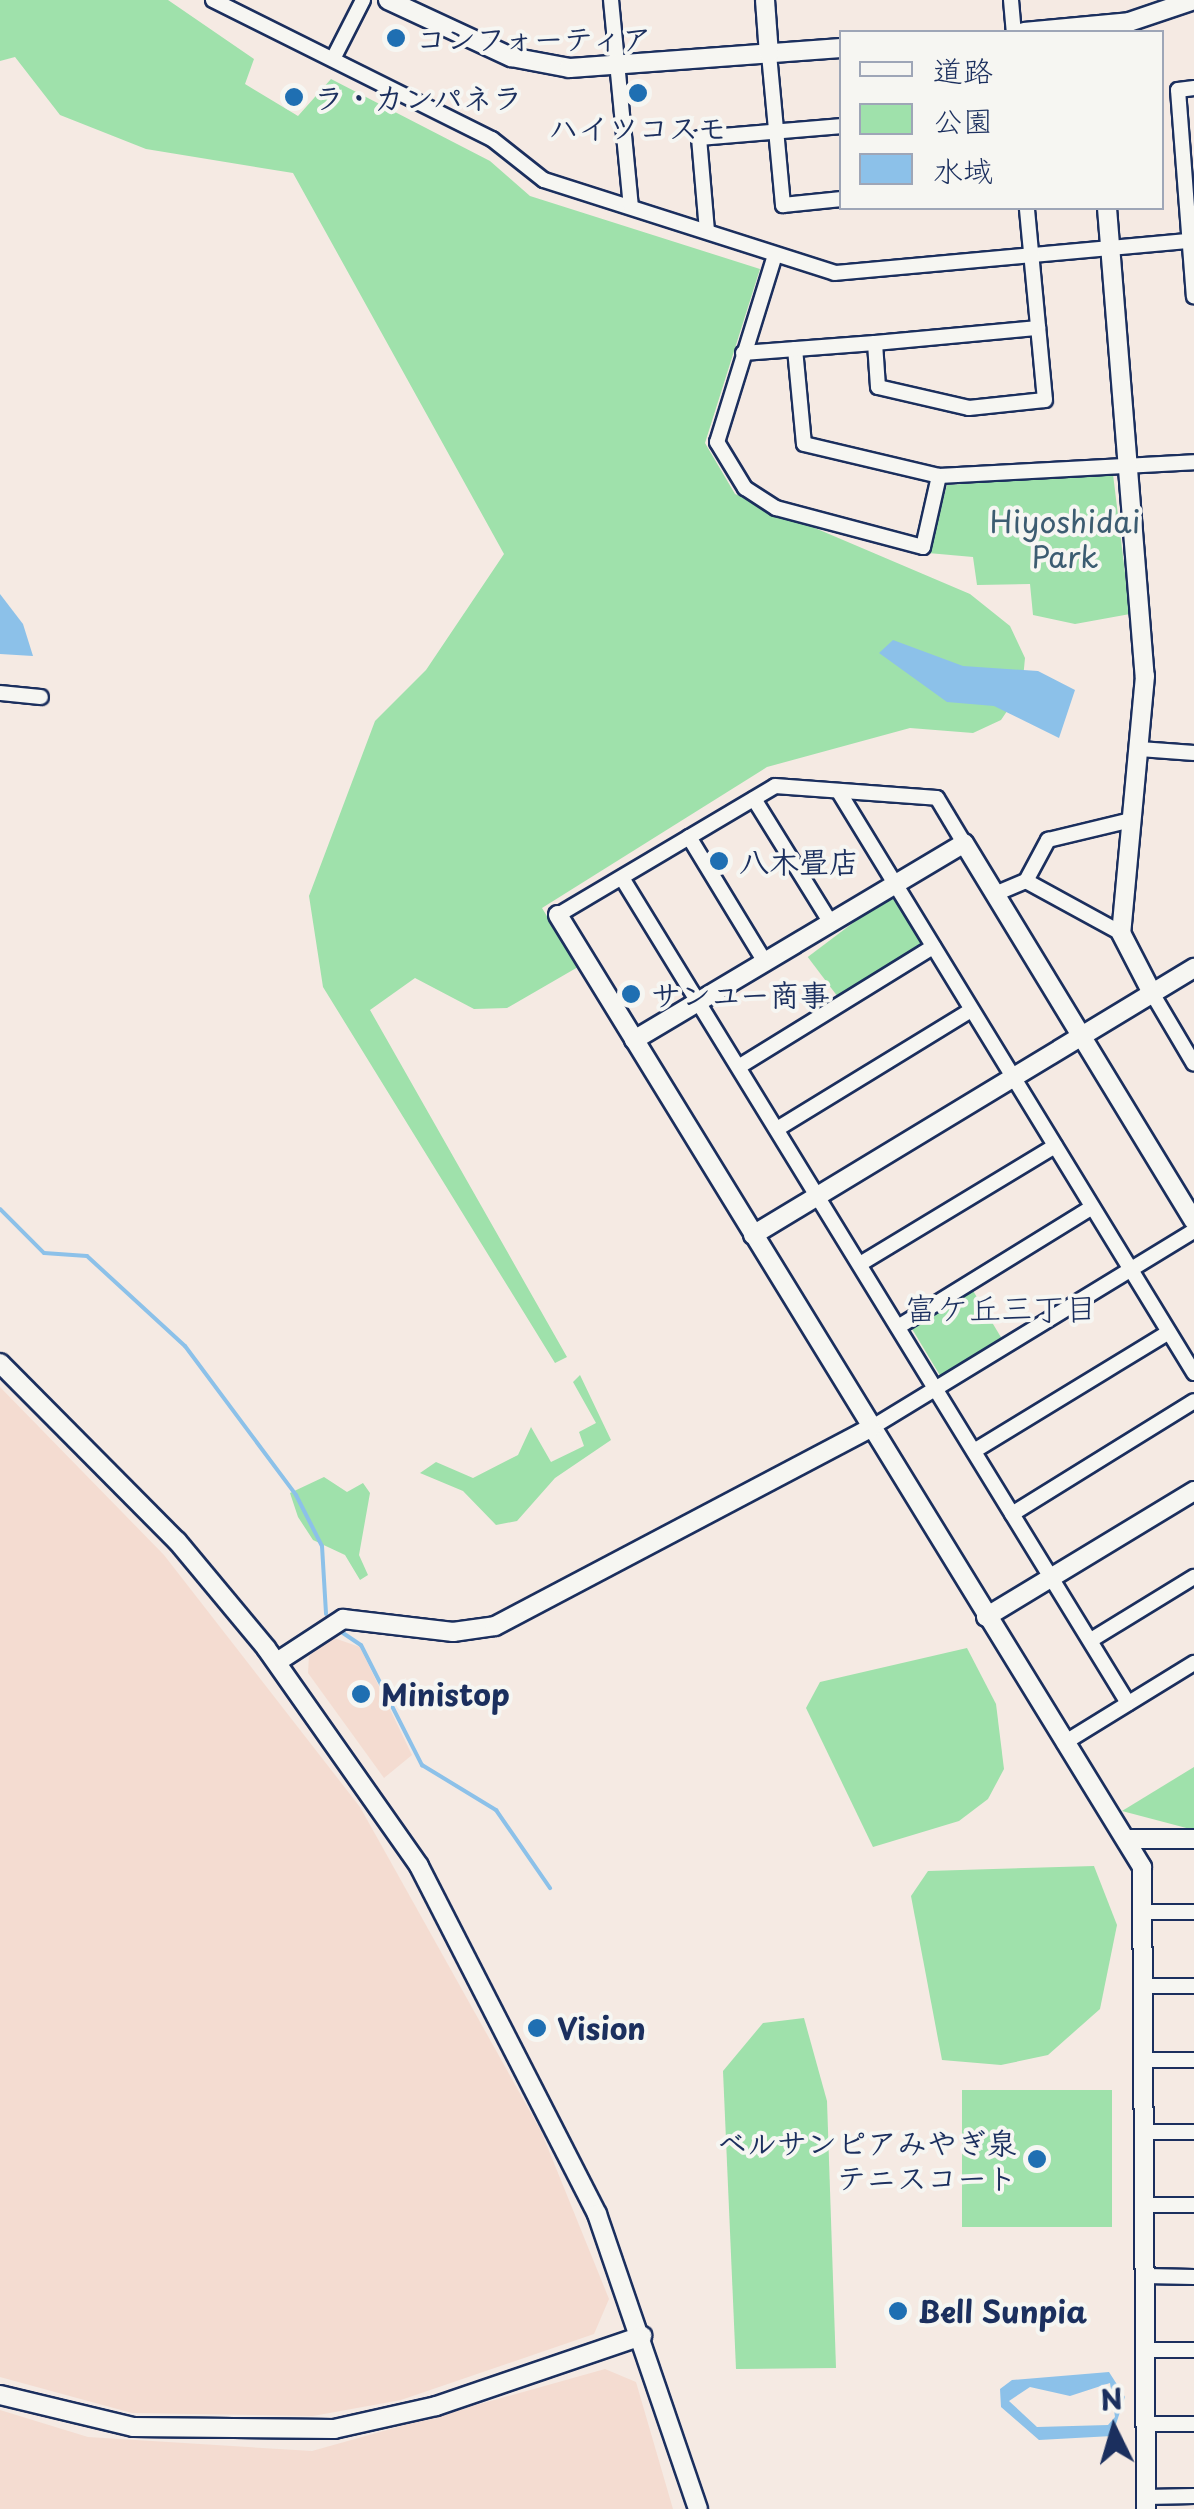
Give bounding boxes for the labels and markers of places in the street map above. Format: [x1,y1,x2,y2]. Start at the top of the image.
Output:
place label: コンフォーティア [416,20,656,56]
marker: コンフォーティア [385,27,407,49]
place label: ラ・カンパネラ [314,79,524,115]
marker: ハイツコスモ [627,82,649,104]
marker: ラ・カンパネラ [283,86,305,108]
place label: ハイツコスモ [548,109,728,145]
place label: 八木畳店 [739,843,859,879]
marker: 八木畳店 [708,850,730,872]
place label: サンユー商事 [651,976,830,1012]
marker: サンユー商事 [620,983,642,1005]
place label: Ministop [381,1676,510,1712]
marker: Ministop [350,1683,372,1705]
place label: Vision [557,2010,646,2046]
marker: Vision [526,2017,548,2039]
place label: ベルサンピアみやぎ泉 テニスコート [717,2124,1017,2194]
marker: ベルサンピアみやぎ泉 テニスコート [1026,2148,1048,2170]
place label: Bell Sunpia [918,2293,1089,2329]
marker: Bell Sunpia [887,2300,909,2322]

